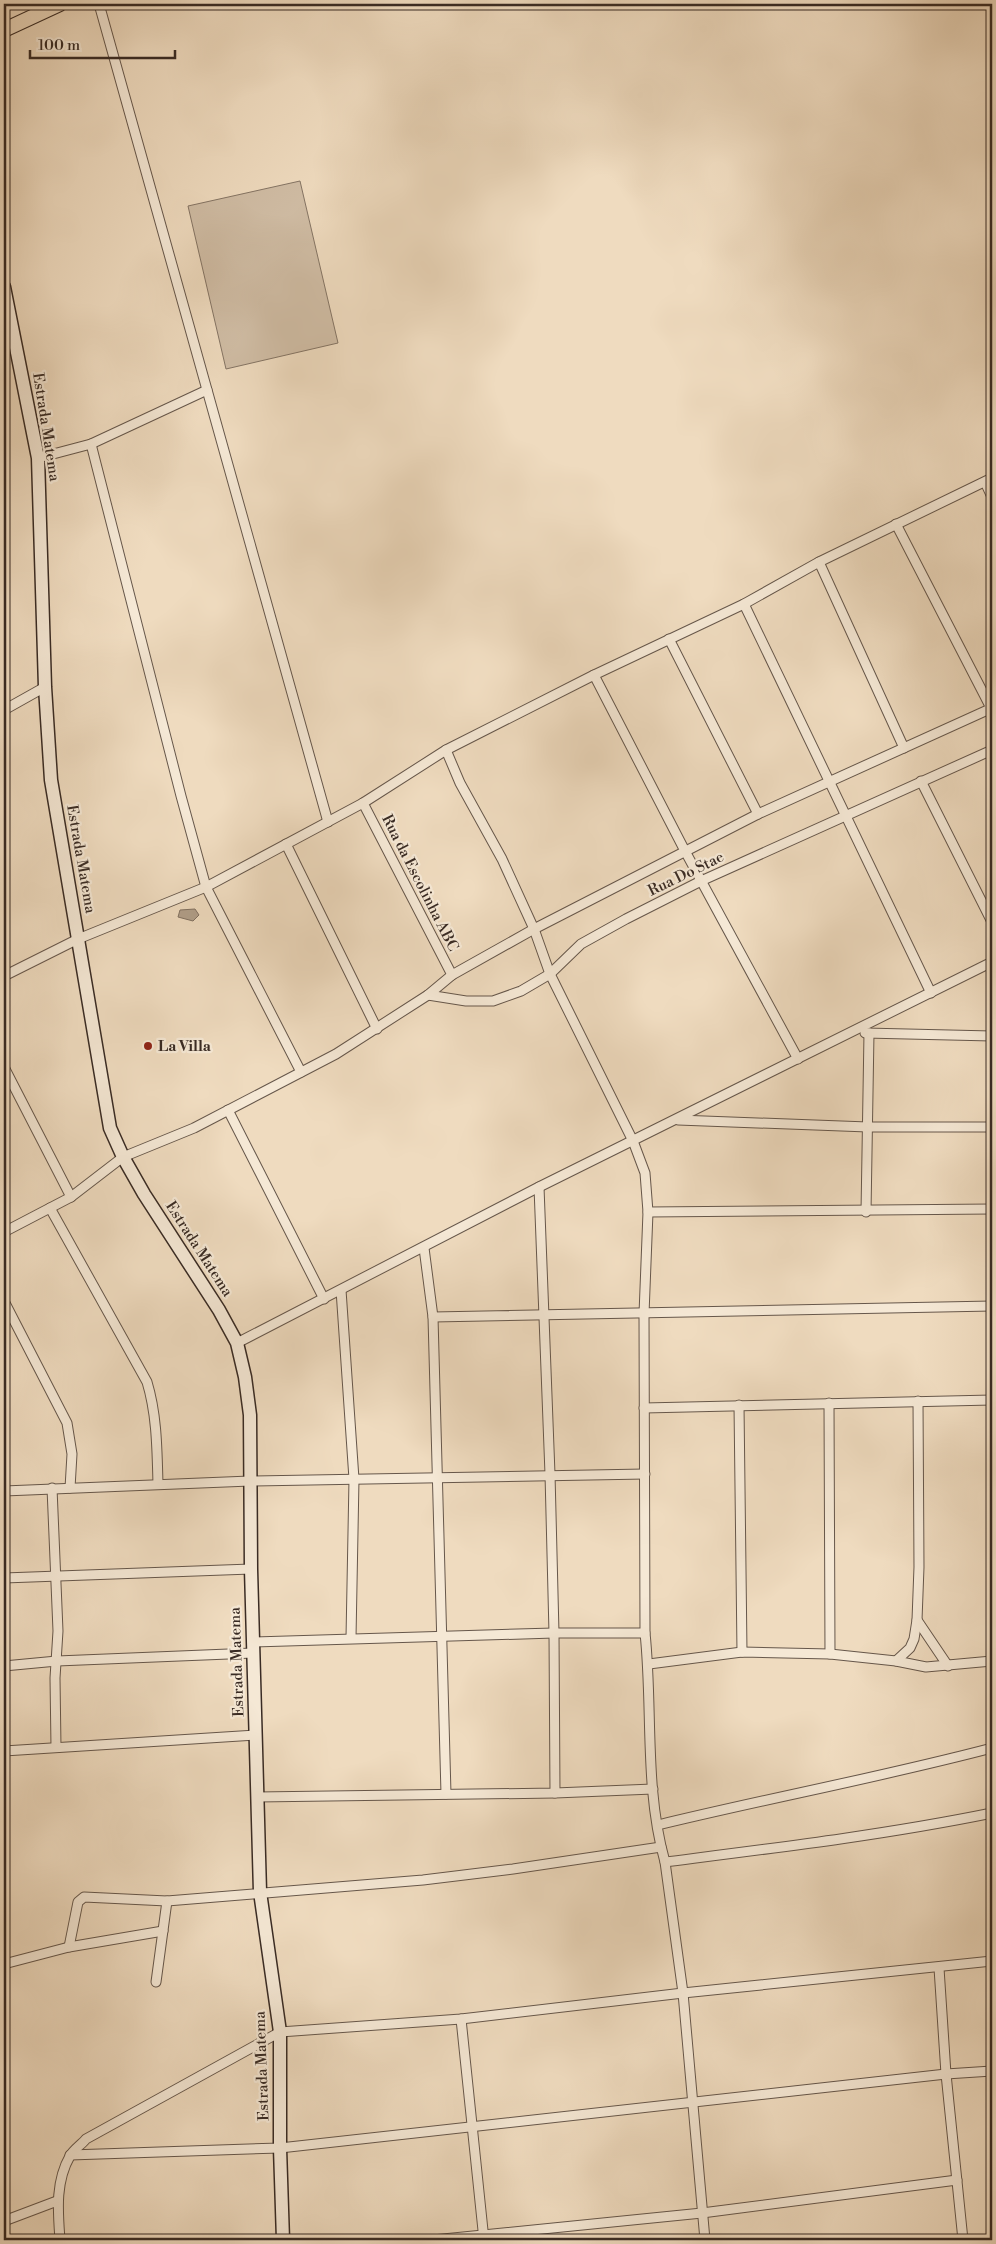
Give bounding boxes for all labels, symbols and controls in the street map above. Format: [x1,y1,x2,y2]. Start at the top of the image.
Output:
scale bar [30,28,175,60]
text: 100 m [38,36,80,55]
street label: Estrada Matema [28,371,64,483]
street label: Estrada Matema [62,803,100,915]
street label: Rua da Escolinha ABC [377,811,463,955]
street label: Rua Do Stae [645,847,727,901]
place label: La Villa [158,1037,212,1056]
marker: La Villa [142,1040,154,1052]
street label: Estrada Matema [161,1198,237,1301]
street label: Estrada Matema [226,1606,248,1717]
street label: Estrada Matema [251,2010,273,2121]

